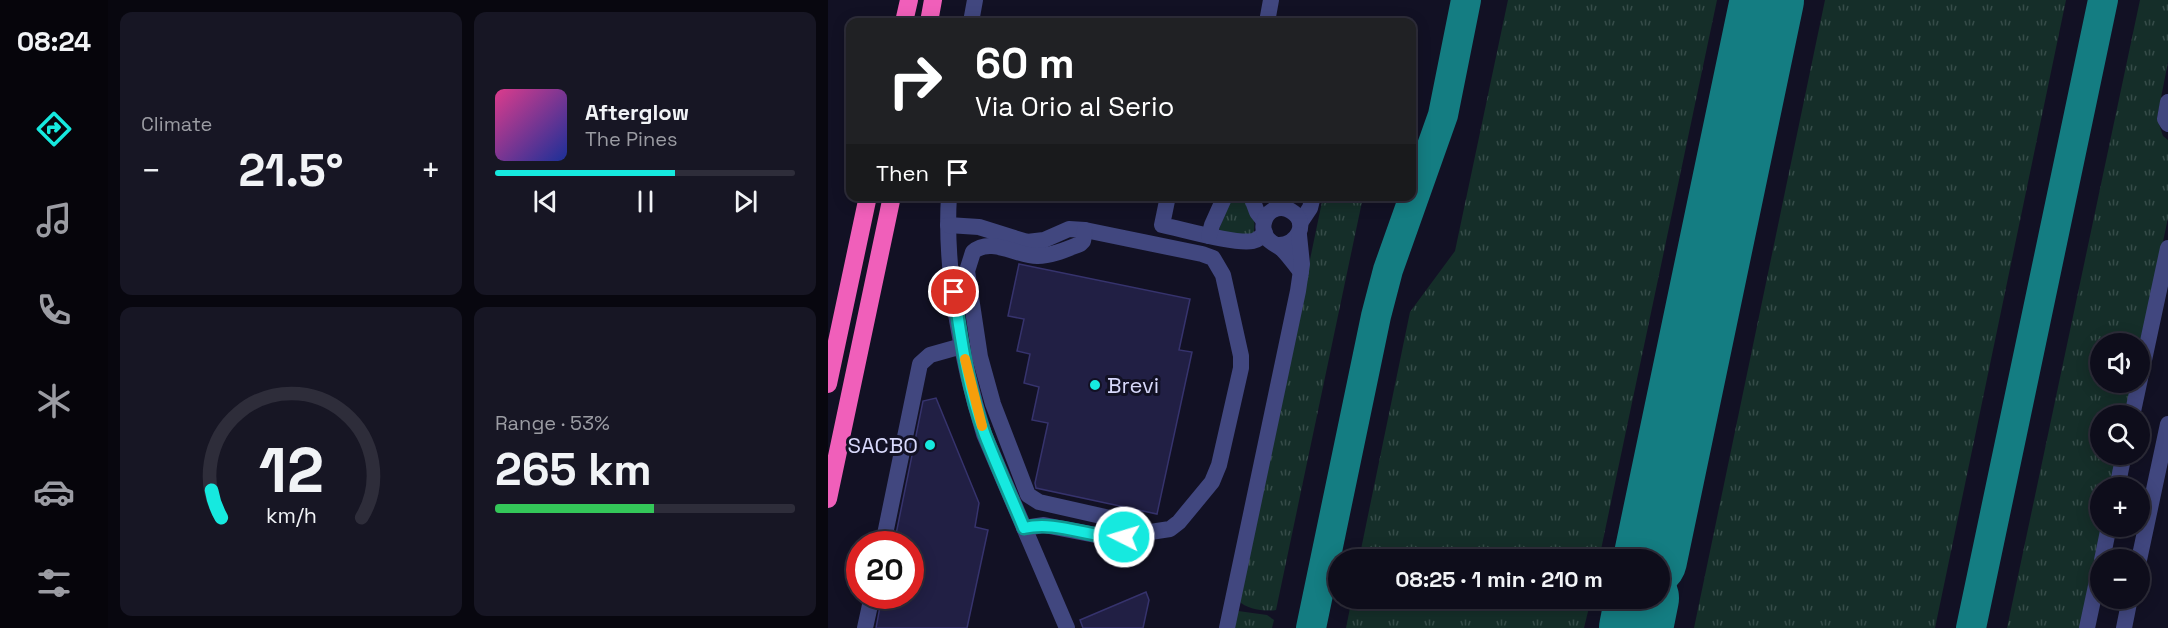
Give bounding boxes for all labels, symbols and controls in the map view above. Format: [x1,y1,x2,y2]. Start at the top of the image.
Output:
text: 08:24 [17,24,91,59]
text: 60 m [975,37,1075,90]
icon: right [876,42,954,120]
text: Via Orio al Serio [975,89,1174,124]
text: Afterglow [585,98,689,126]
icon: directions [33,108,75,150]
text: Climate [141,111,212,137]
text: The Pines [585,126,678,152]
text: 21.5° [238,142,344,199]
text: − [141,150,161,192]
text: + [421,150,441,192]
icon: arrive [941,156,974,189]
text: Then [876,159,929,187]
icon: previous [529,185,562,218]
icon: pause [629,185,662,218]
icon: next [729,185,762,218]
icon: music [33,199,75,241]
pin [928,266,979,317]
icon: arrive [937,275,970,308]
icon: phone [33,289,75,331]
map controls [2090,333,2150,609]
button: sound [2090,333,2150,393]
place label: Brevi [1107,371,1159,399]
marker: Brevi [1088,378,1102,392]
icon: climate [33,380,75,422]
button: search [2090,405,2150,465]
text: Range · 53% [495,410,610,436]
text: 12 [258,431,324,510]
place label: SACBO [848,431,918,459]
marker: SACBO [923,438,937,452]
text: 265 km [495,441,652,498]
icon: car [33,471,75,513]
button: + [2090,477,2150,537]
text: km/h [265,503,317,530]
position arrow [1092,505,1156,569]
speed limit sign: 20 [846,531,924,609]
button: − [2090,549,2150,609]
icon: filters [33,562,75,604]
text: 08:25 · 1 min · 210 m [1395,565,1603,593]

